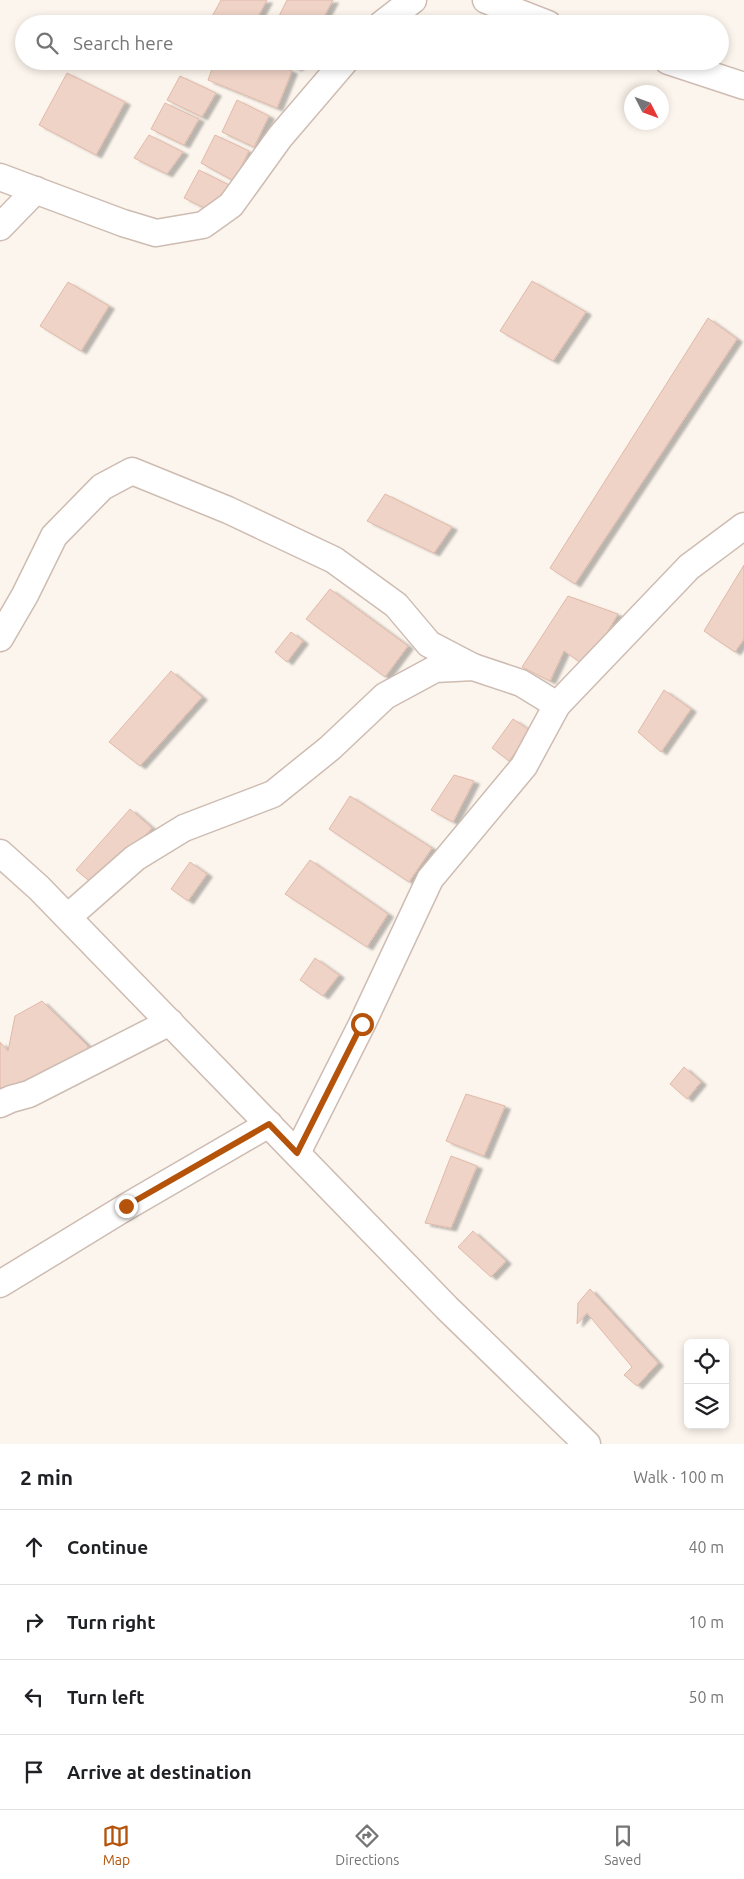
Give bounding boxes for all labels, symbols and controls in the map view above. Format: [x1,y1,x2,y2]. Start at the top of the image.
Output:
search box [15,15,729,70]
icon: search [33,29,61,57]
text: Search here [73,32,173,54]
north arrow [624,85,669,130]
route start [351,1013,374,1036]
route end [115,1195,138,1218]
map controls [684,1339,729,1429]
button: locate [684,1339,729,1384]
button: layers [684,1384,729,1429]
text: 2 min [20,1465,73,1489]
text: Walk · 100 m [633,1468,724,1486]
icon: ahead [20,1533,48,1561]
text: Continue [67,1536,148,1558]
text: 40 m [688,1538,724,1556]
icon: right [20,1608,48,1636]
text: Turn right [67,1611,155,1633]
text: 10 m [688,1613,724,1631]
icon: left [20,1683,48,1711]
text: Turn left [67,1686,145,1708]
text: 50 m [688,1688,724,1706]
icon: arrive [20,1758,48,1786]
text: Arrive at destination [67,1761,252,1783]
tab: Map [102,1822,130,1868]
tab: Directions [335,1822,399,1868]
tab: Saved [604,1822,642,1868]

